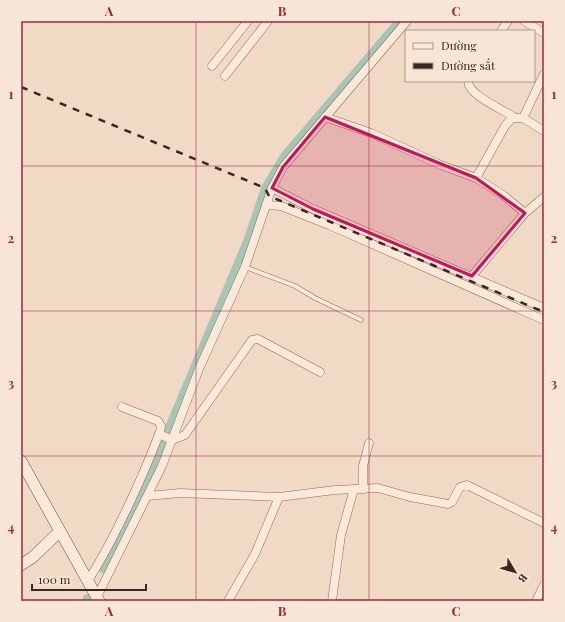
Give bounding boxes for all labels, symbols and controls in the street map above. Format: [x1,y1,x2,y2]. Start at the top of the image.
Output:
text: A [104,2,114,19]
text: B [278,2,287,19]
text: C [451,2,461,19]
legend [405,30,535,82]
text: Đường [441,37,477,53]
text: Đường sắt [441,57,496,73]
text: 1 [9,85,14,102]
text: 1 [552,85,557,102]
text: 2 [8,229,15,246]
text: 2 [551,229,558,246]
text: 3 [8,374,14,391]
text: 3 [551,374,557,391]
text: 4 [8,518,15,535]
text: 4 [551,518,558,535]
north arrow [495,552,535,592]
scale bar [32,566,146,592]
text: 100 m [38,571,71,587]
text: B [515,571,531,586]
text: A [104,602,114,619]
text: B [278,602,287,619]
text: C [451,602,461,619]

